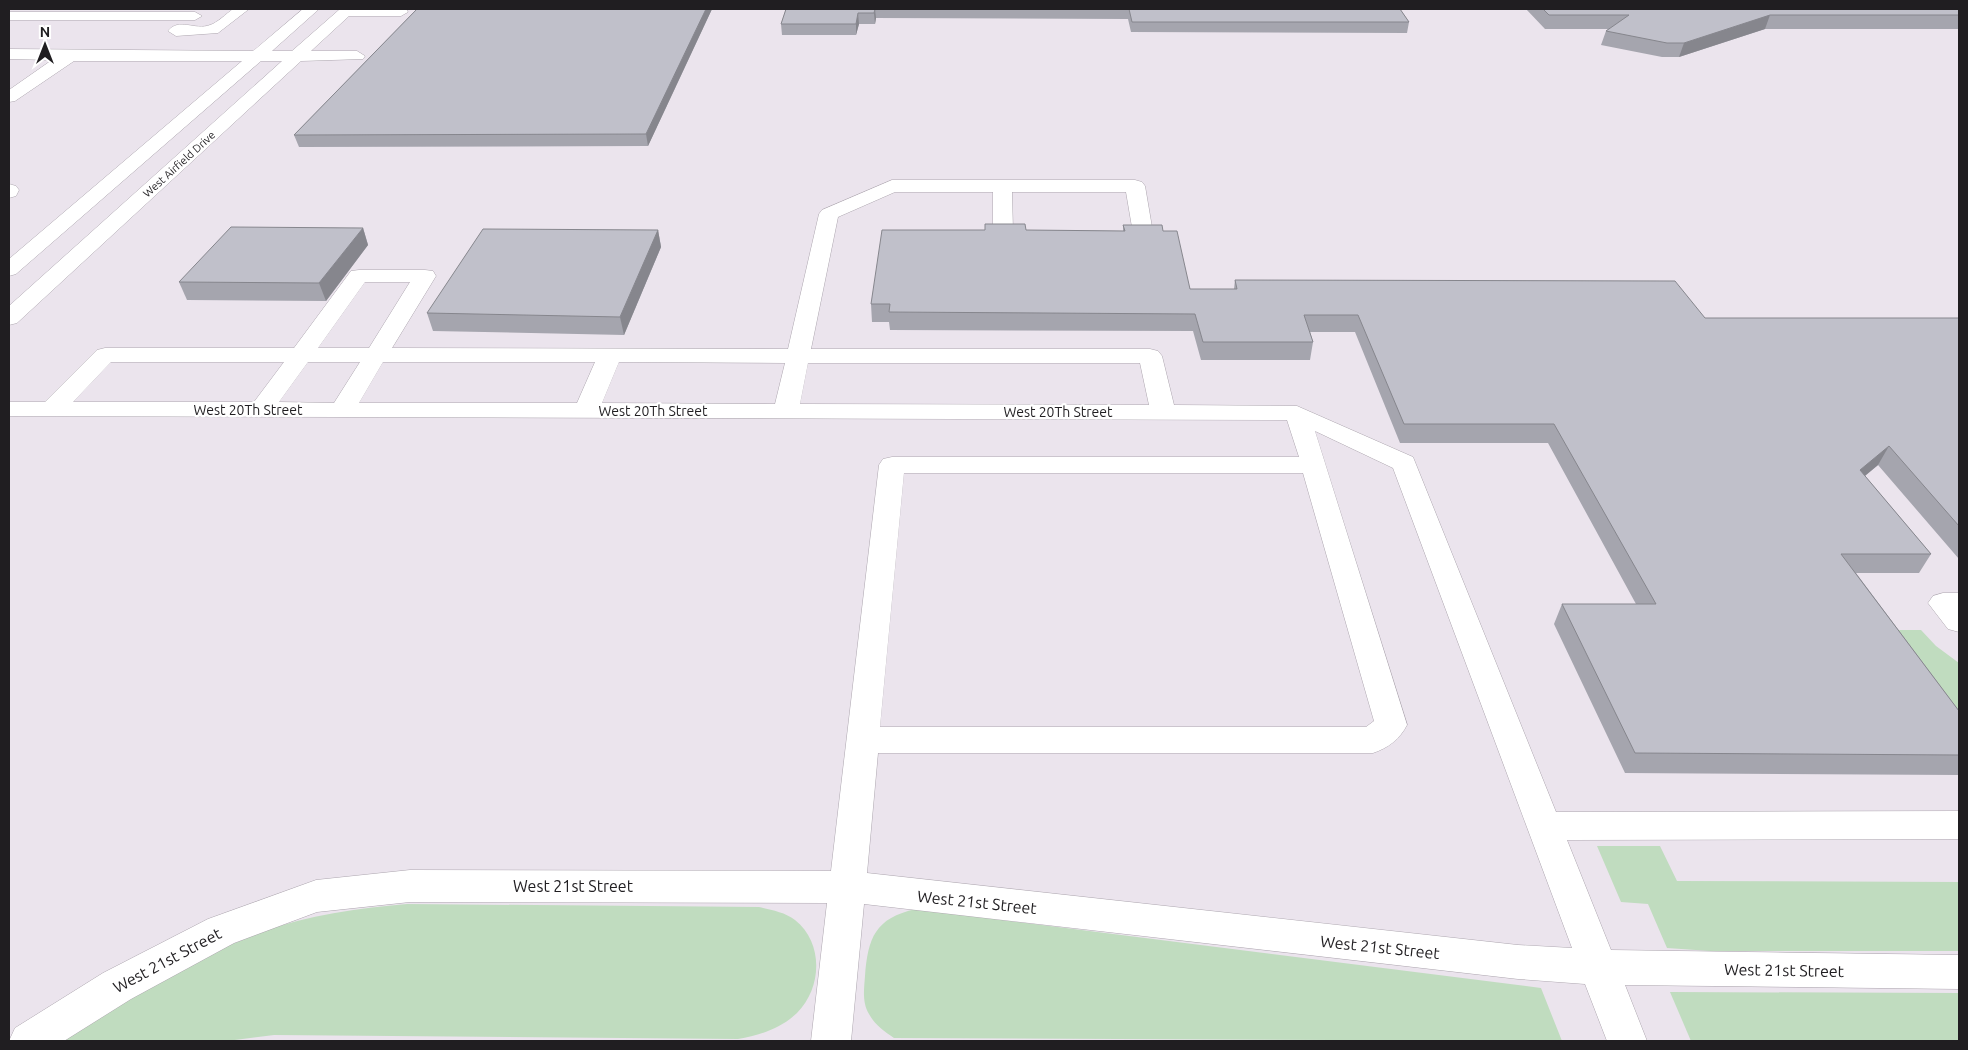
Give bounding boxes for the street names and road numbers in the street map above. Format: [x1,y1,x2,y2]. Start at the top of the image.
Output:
street label: West Airfield Drive [141,129,217,199]
street label: West 20Th Street [193,402,303,418]
street label: West 20Th Street [598,403,708,419]
street label: West 20Th Street [1003,404,1113,420]
street label: West 21st Street [513,877,634,895]
street label: West 21st Street [916,887,1038,917]
street label: West 21st Street [110,924,225,996]
street label: West 21st Street [1319,932,1441,962]
street label: West 21st Street [1724,960,1845,980]

